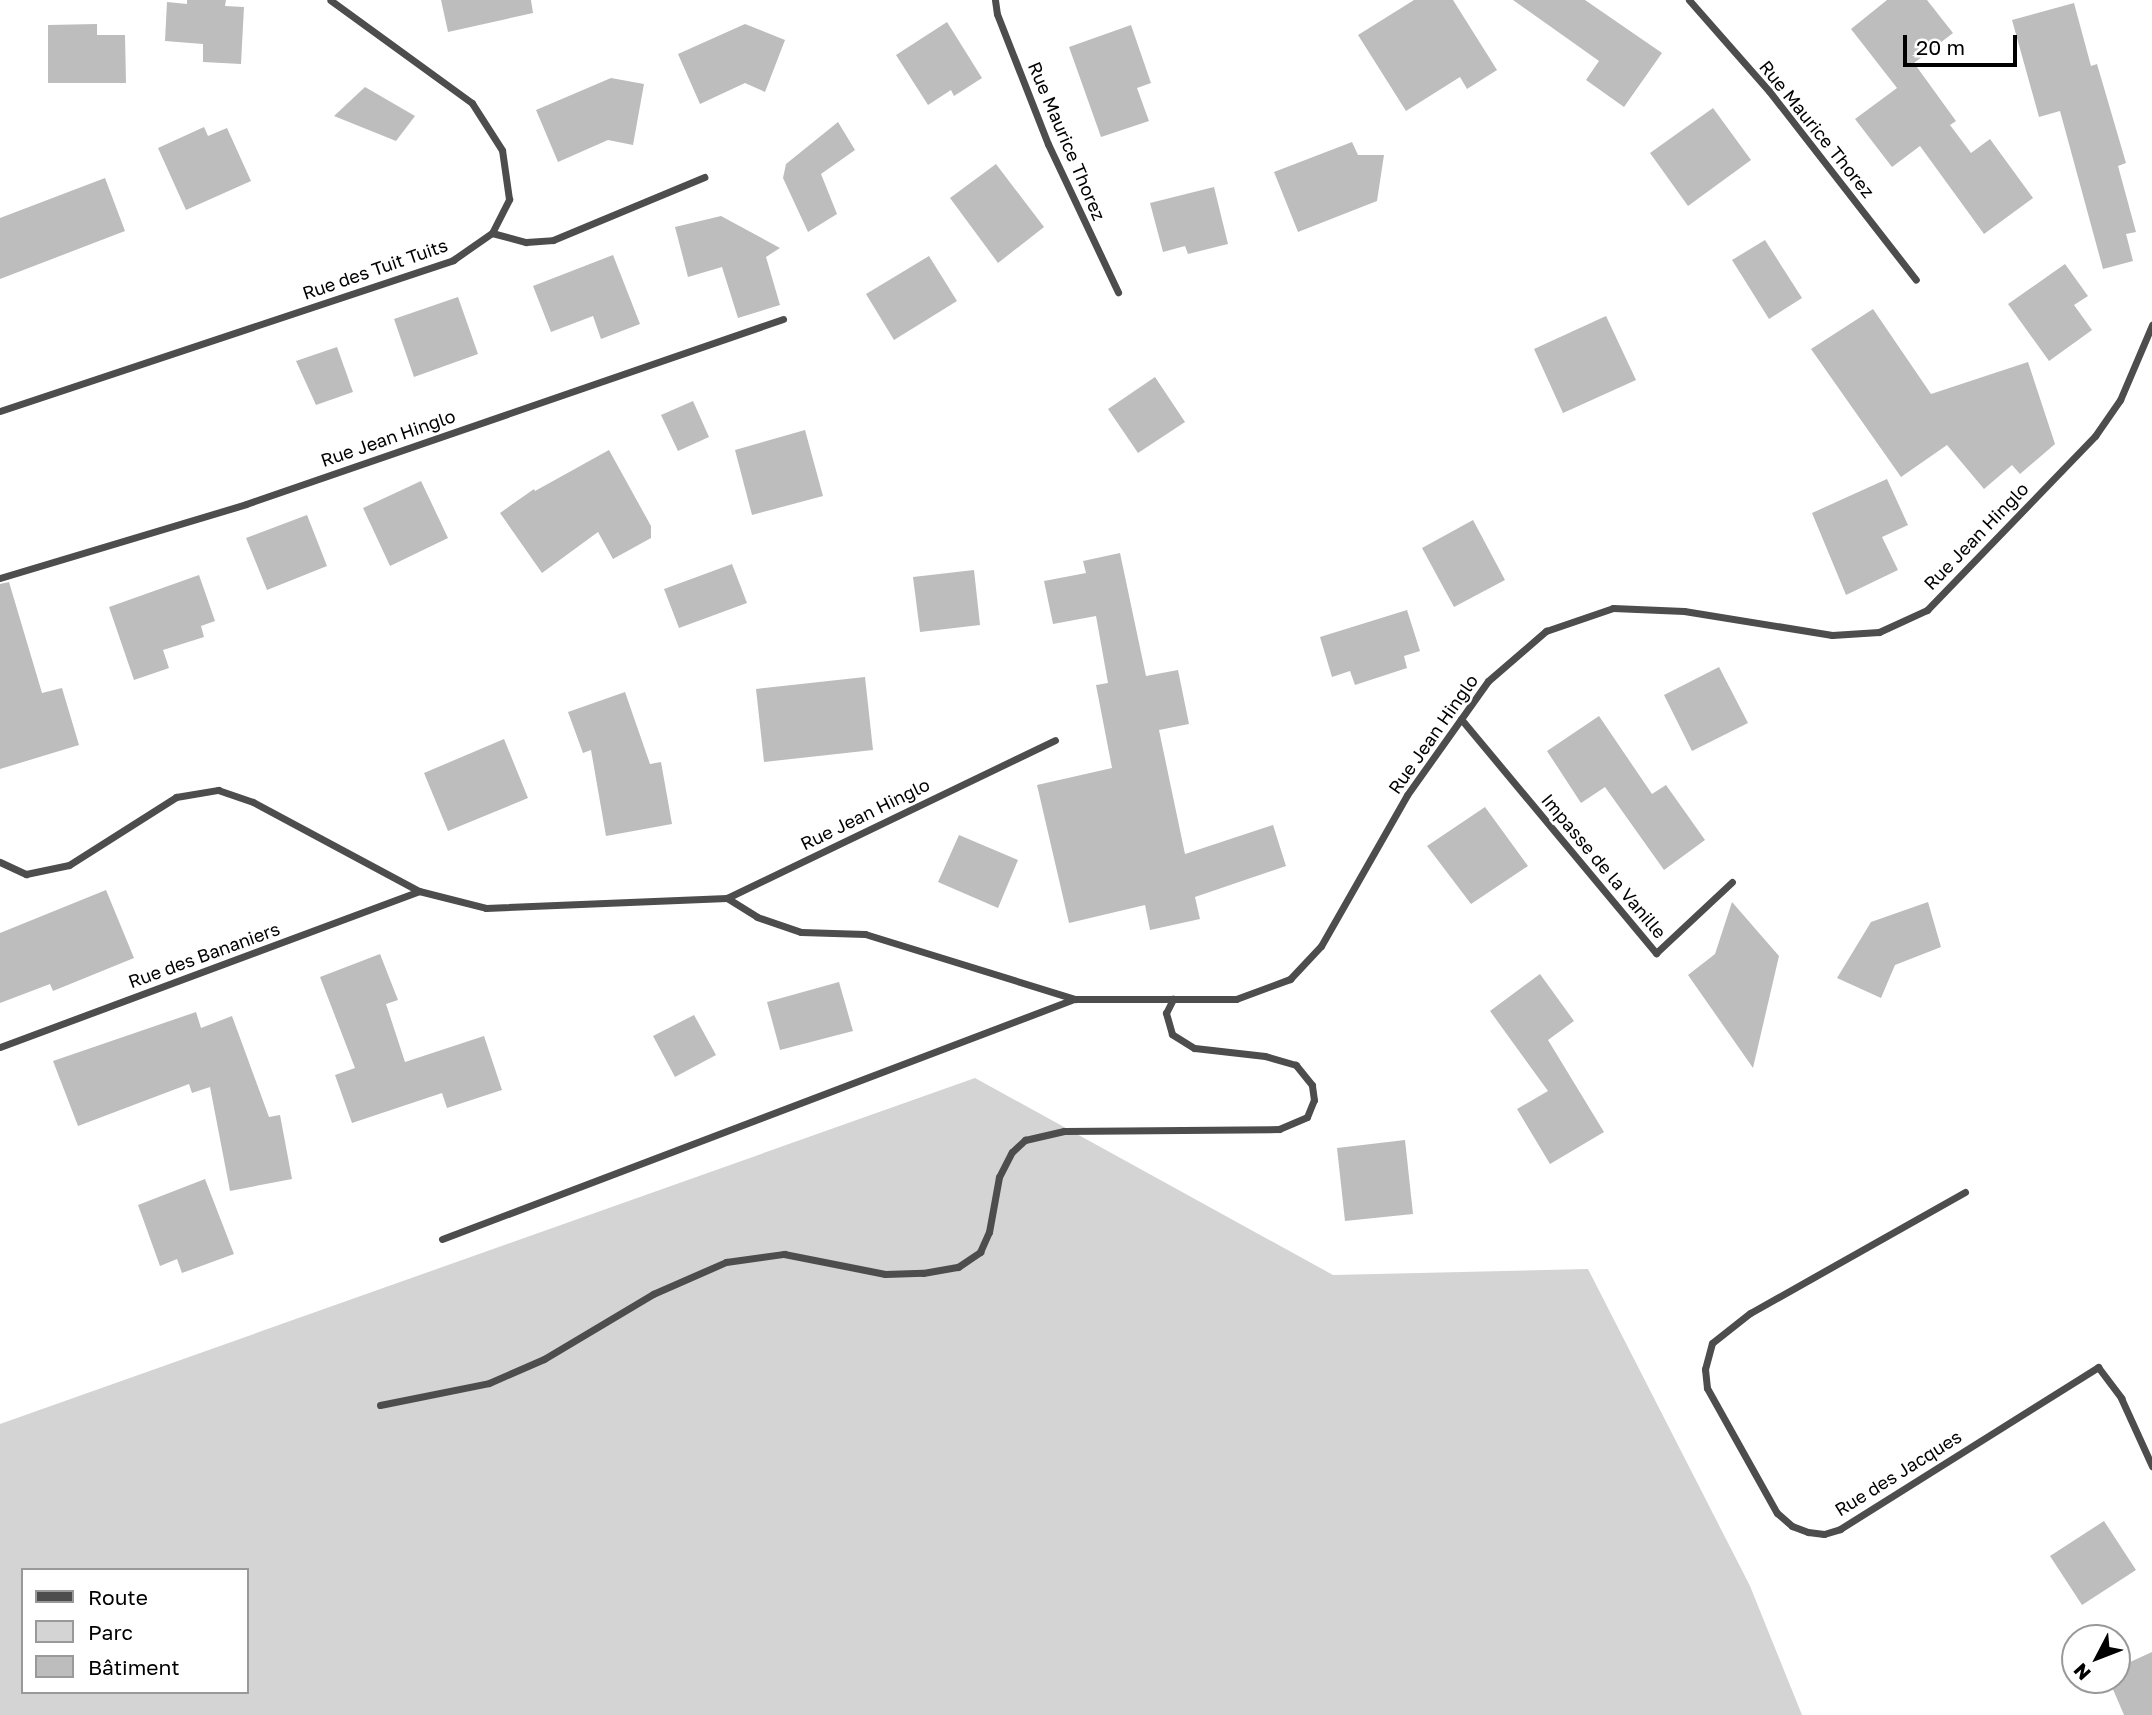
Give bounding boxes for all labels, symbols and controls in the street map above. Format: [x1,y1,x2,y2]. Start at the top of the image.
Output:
scale bar [1907,21,2021,65]
text: 20 m [1916,34,1965,60]
street label: Rue Maurice Thorez [1755,56,1879,202]
street label: Rue Maurice Thorez [1024,58,1110,224]
street label: Rue des Tuit Tuits [300,234,450,304]
street label: Rue Jean Hinglo [318,405,458,471]
street label: Rue Jean Hinglo [1919,478,2033,594]
street label: Rue Jean Hinglo [1384,670,1482,798]
street label: Rue Jean Hinglo [797,773,933,855]
street label: Impasse de la Vanille [1537,789,1671,943]
street label: Rue des Bananiers [125,918,283,992]
street label: Rue des Jacques [1831,1425,1965,1521]
legend [21,1568,248,1694]
text: Route [88,1584,148,1610]
text: Parc [88,1619,133,1645]
north arrow [2061,1624,2131,1694]
text: Bâtiment [88,1654,180,1680]
text: N [2068,1659,2095,1685]

